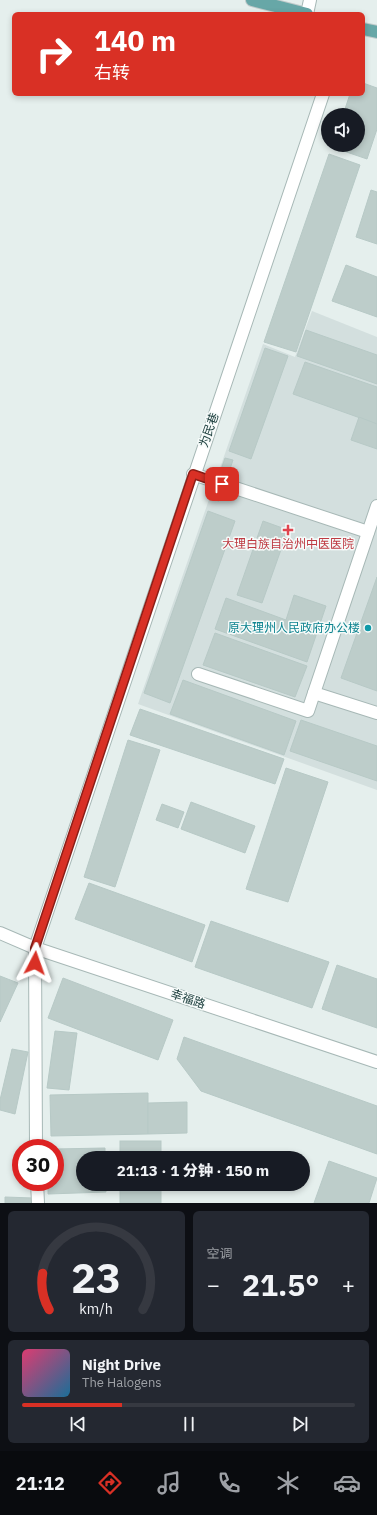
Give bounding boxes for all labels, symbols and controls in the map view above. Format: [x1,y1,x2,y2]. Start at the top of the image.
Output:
text: 140 m [94,22,176,59]
icon: right [28,28,80,80]
text: 右转 [94,61,130,84]
map controls [321,108,365,152]
button: sound [321,108,365,152]
street label: 为民巷 [196,410,221,449]
pin [205,467,239,501]
icon: arrive [211,473,233,495]
marker: 大理白族自治州中医医院 [282,524,294,536]
place label: 大理白族自治州中医医院 [222,536,354,551]
place label: 原大理州人民政府办公楼 [228,620,360,635]
marker: 原大理州人民政府办公楼 [363,623,373,633]
position arrow [14,942,56,984]
street label: 幸福路 [169,986,208,1011]
speed limit sign: 30 [12,1139,64,1191]
text: 21:13 · 1 分钟 · 150 m [117,1161,269,1180]
text: 空调 [207,1245,233,1262]
text: 23 [71,1249,121,1303]
text: 21.5° [242,1265,319,1304]
text: − [207,1270,220,1299]
text: + [342,1270,355,1299]
text: km/h [79,1298,113,1317]
text: Night Drive [82,1355,161,1374]
text: The Halogens [82,1374,162,1391]
icon: previous [67,1413,89,1435]
icon: pause [178,1413,200,1435]
icon: next [289,1413,311,1435]
icon: directions [96,1469,124,1497]
icon: music [155,1469,183,1497]
icon: phone [215,1469,243,1497]
icon: climate [274,1469,302,1497]
icon: car [333,1469,361,1497]
text: 21:12 [16,1472,65,1495]

